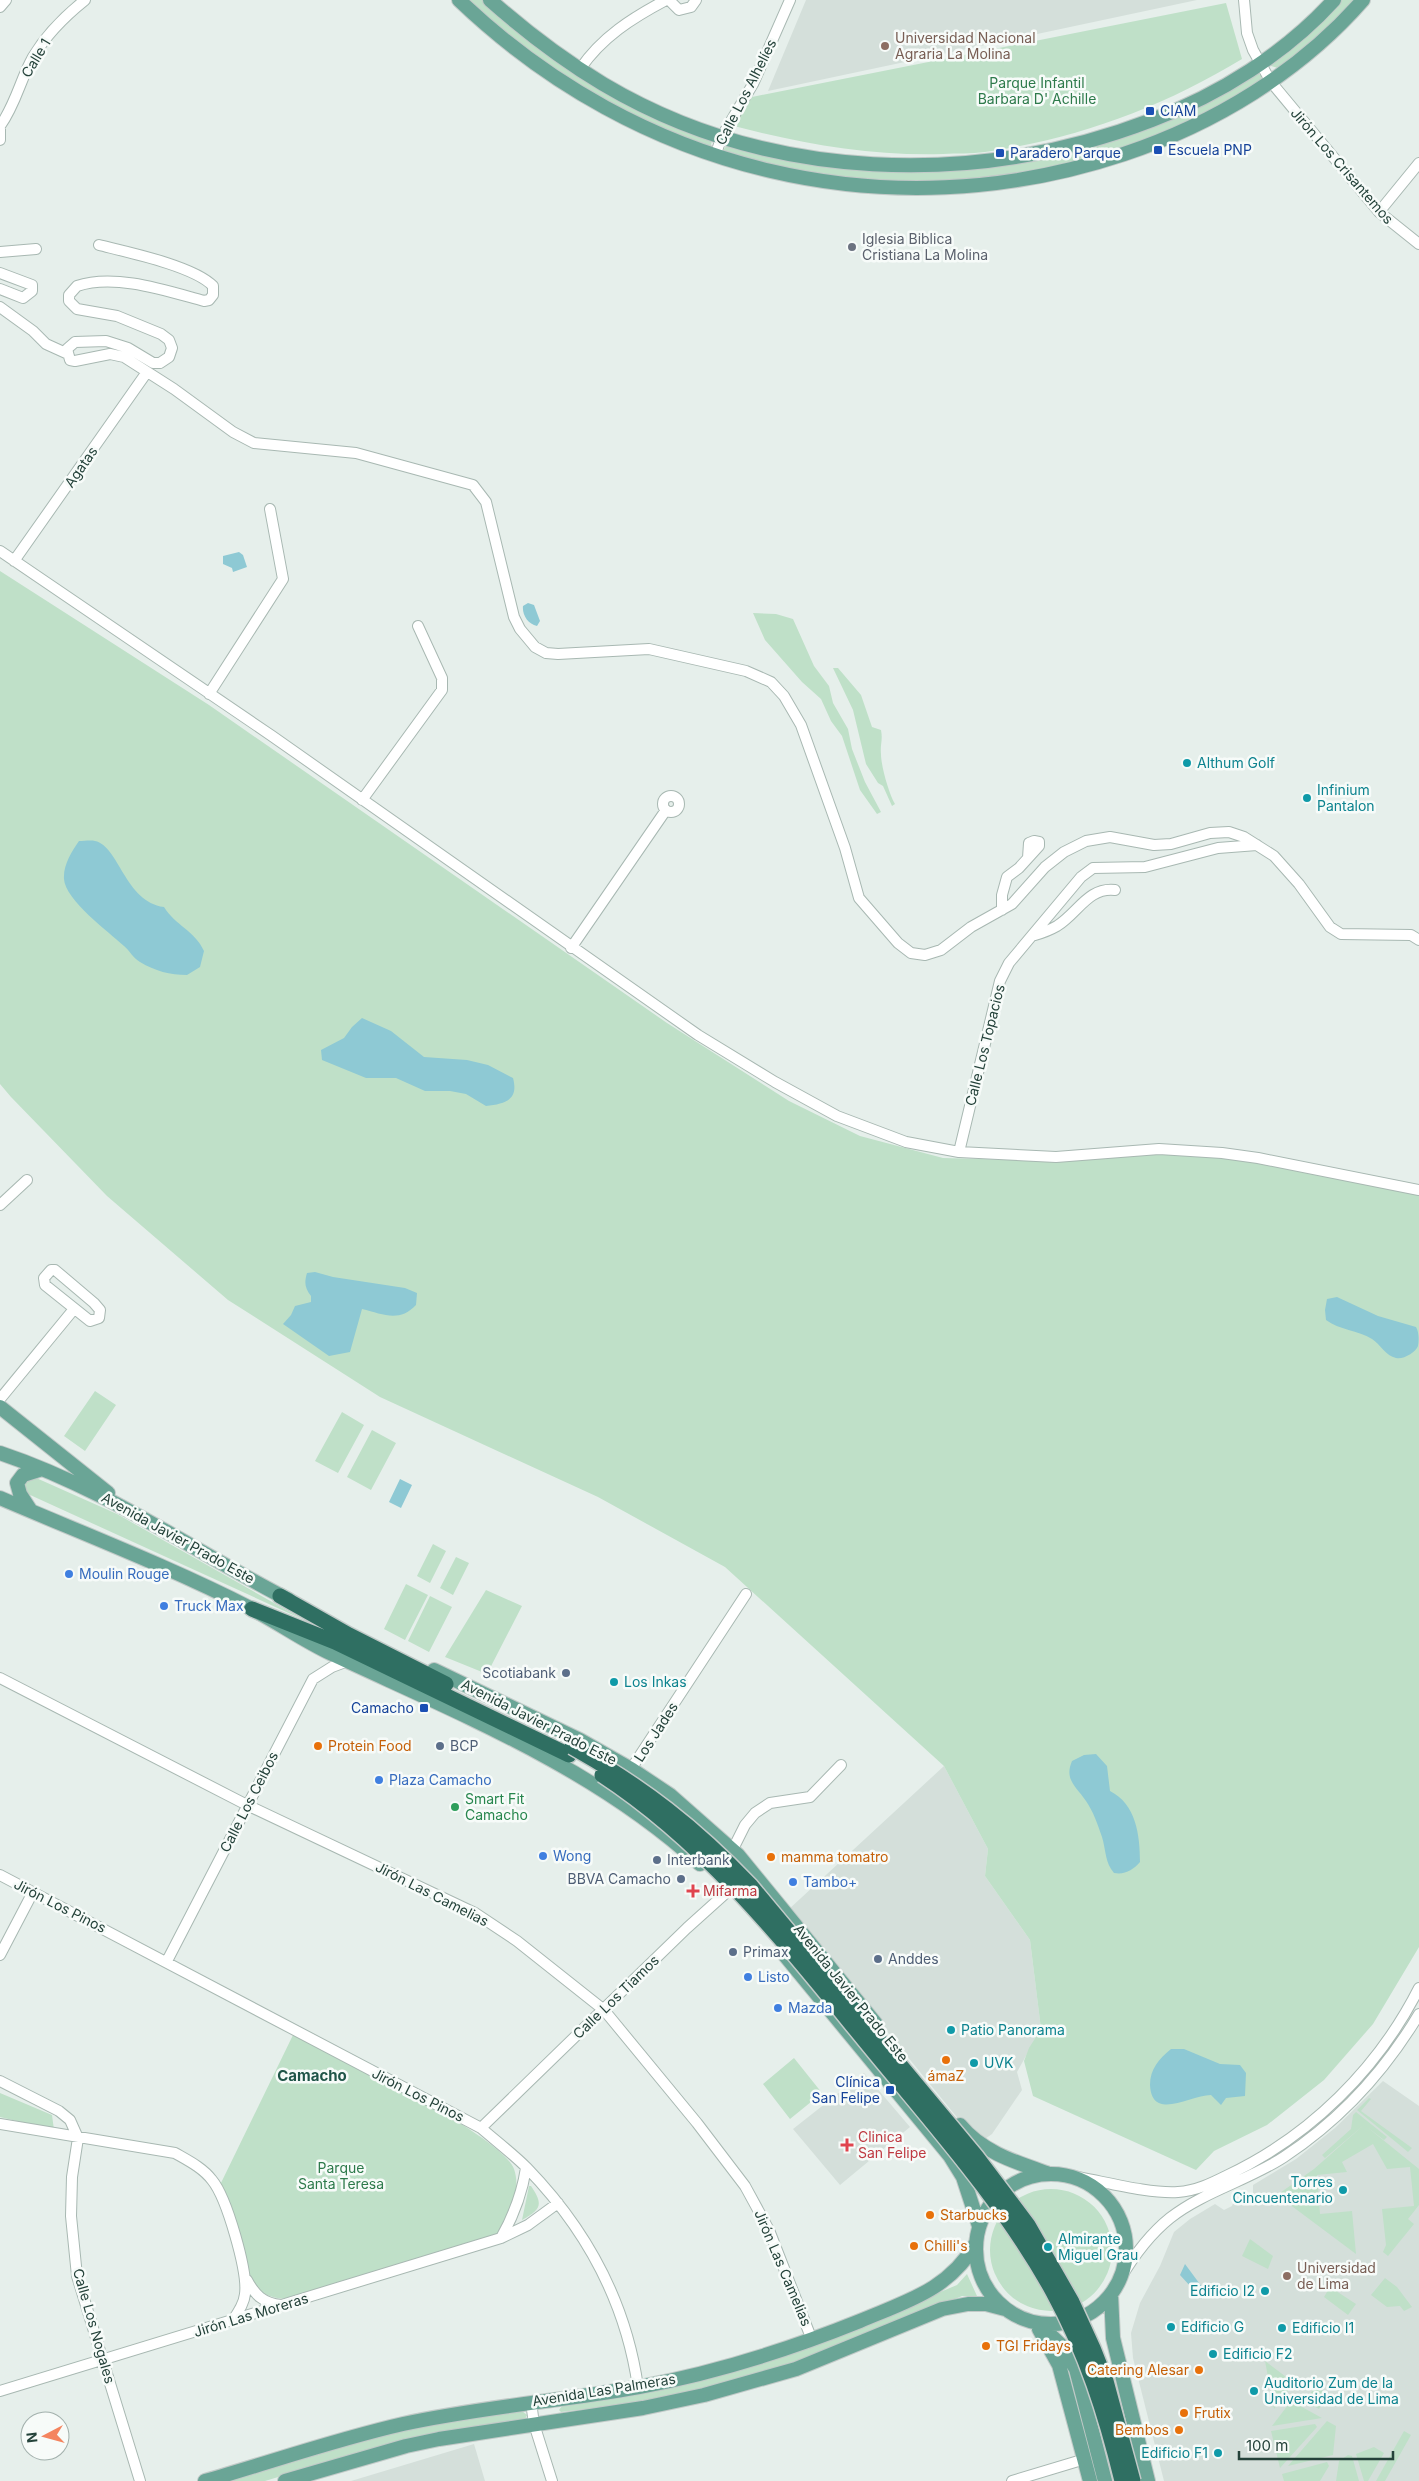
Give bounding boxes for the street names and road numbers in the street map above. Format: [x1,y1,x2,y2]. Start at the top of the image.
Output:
street label: Calle 1 [17,35,54,80]
street label: Calle Los Alhelíes [712,36,780,148]
street label: Jirón Los Crisantemos [1287,104,1397,227]
street label: Agatas [60,443,101,490]
street label: Calle Los Topacios [961,982,1008,1107]
street label: Avenida Javier Prado Este [99,1488,258,1587]
street label: Avenida Javier Prado Este [459,1675,620,1768]
street label: Los Jades [630,1699,681,1765]
street label: Calle Los Ceibos [216,1749,281,1855]
street label: Jirón Las Camelias [373,1858,492,1929]
street label: Jirón Los Pinos [11,1875,109,1936]
street label: Avenida Javier Prado Este [791,1920,912,2065]
street label: Calle Los Tiamos [569,1951,662,2042]
street label: Jirón Los Pinos [369,2064,467,2125]
street label: Jirón Las Camelias [751,2207,816,2329]
street label: Calle Los Nogales [70,2266,119,2385]
street label: Jirón Las Moreras [192,2289,310,2340]
street label: Avenida Las Palmeras [531,2370,677,2409]

